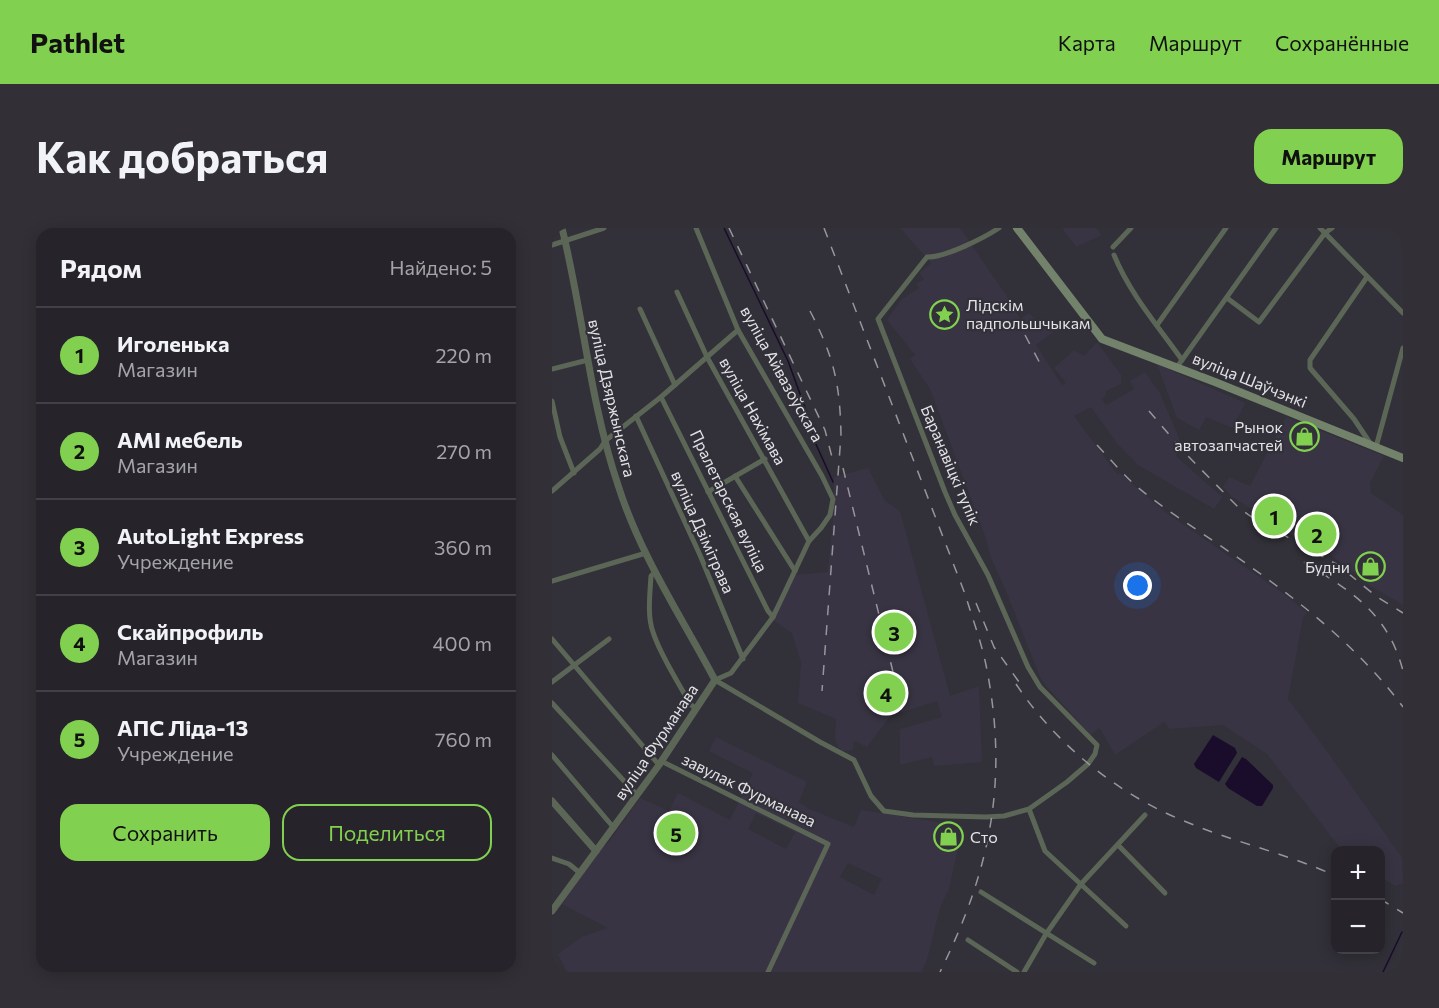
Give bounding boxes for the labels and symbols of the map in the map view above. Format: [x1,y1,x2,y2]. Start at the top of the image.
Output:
place label: Лідскім падпольшчыкам [966,295,1090,332]
place icon: Лідскім падпольшчыкам [929,298,961,330]
street label: вуліца Айвазоўскага [737,303,828,445]
street label: вуліца Дзяржынскага [585,317,640,479]
street label: вуліца Шаўчэнкі [1190,348,1310,411]
street label: вуліца Нахімава [716,354,791,468]
street label: Баранавіцкі тупік [918,402,986,528]
place label: Рынок автозапчастей [1174,417,1283,454]
shop icon: Рынок автозапчастей [1288,420,1320,452]
street label: Пралетарская вуліца [687,427,772,575]
street label: вуліца Дзімітрава [668,468,739,596]
pin: 1 [1254,494,1294,538]
pin: 2 [1298,512,1336,556]
shop icon: Будни [1355,551,1387,583]
place label: Будни [1305,557,1350,576]
your location [1123,571,1152,600]
pin: 3 [874,610,914,654]
pin: 4 [866,670,906,716]
street label: вуліца Фурманава [610,680,701,803]
street label: завулак Фурманава [679,749,819,830]
pin: 5 [656,810,696,856]
shop icon: Сто [933,821,965,853]
place label: Сто [970,827,998,846]

